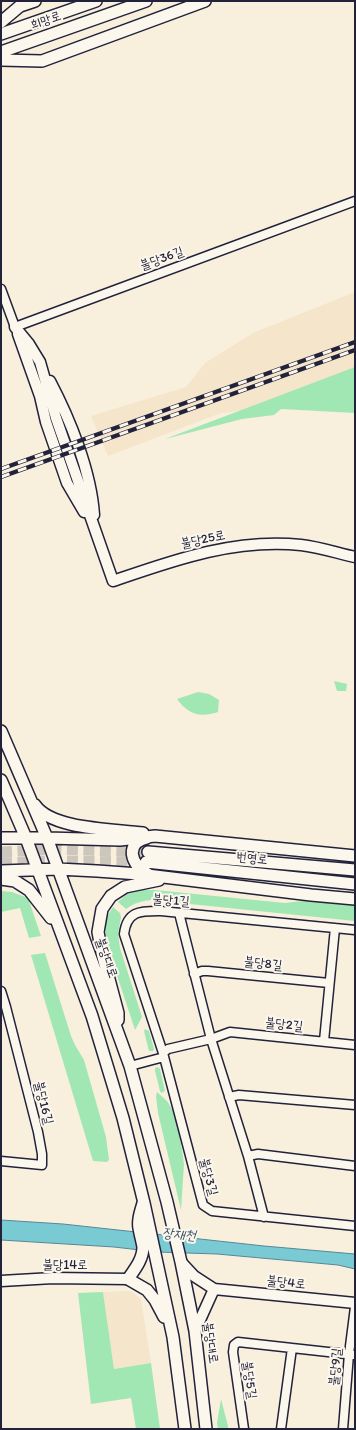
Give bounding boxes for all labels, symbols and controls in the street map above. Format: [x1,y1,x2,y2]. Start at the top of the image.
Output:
street label: 희망로 [29,9,63,33]
street label: 불당36길 [138,244,186,274]
street label: 불당25로 [179,528,227,552]
street label: 번영로 [236,850,268,868]
street label: 불당1길 [152,892,190,910]
street label: 불당대로 [92,936,120,980]
street label: 불당8길 [243,954,283,974]
street label: 불당2길 [264,1015,304,1035]
street label: 불당16길 [30,1080,56,1126]
street label: 불당3길 [195,1156,221,1198]
water label: 장재천 [161,1225,197,1245]
street label: 불당14로 [42,1258,88,1274]
street label: 불당4로 [266,1273,306,1293]
street label: 불당대로 [199,1321,221,1365]
street label: 불당9길 [327,1347,345,1387]
street label: 불당5길 [239,1360,259,1400]

